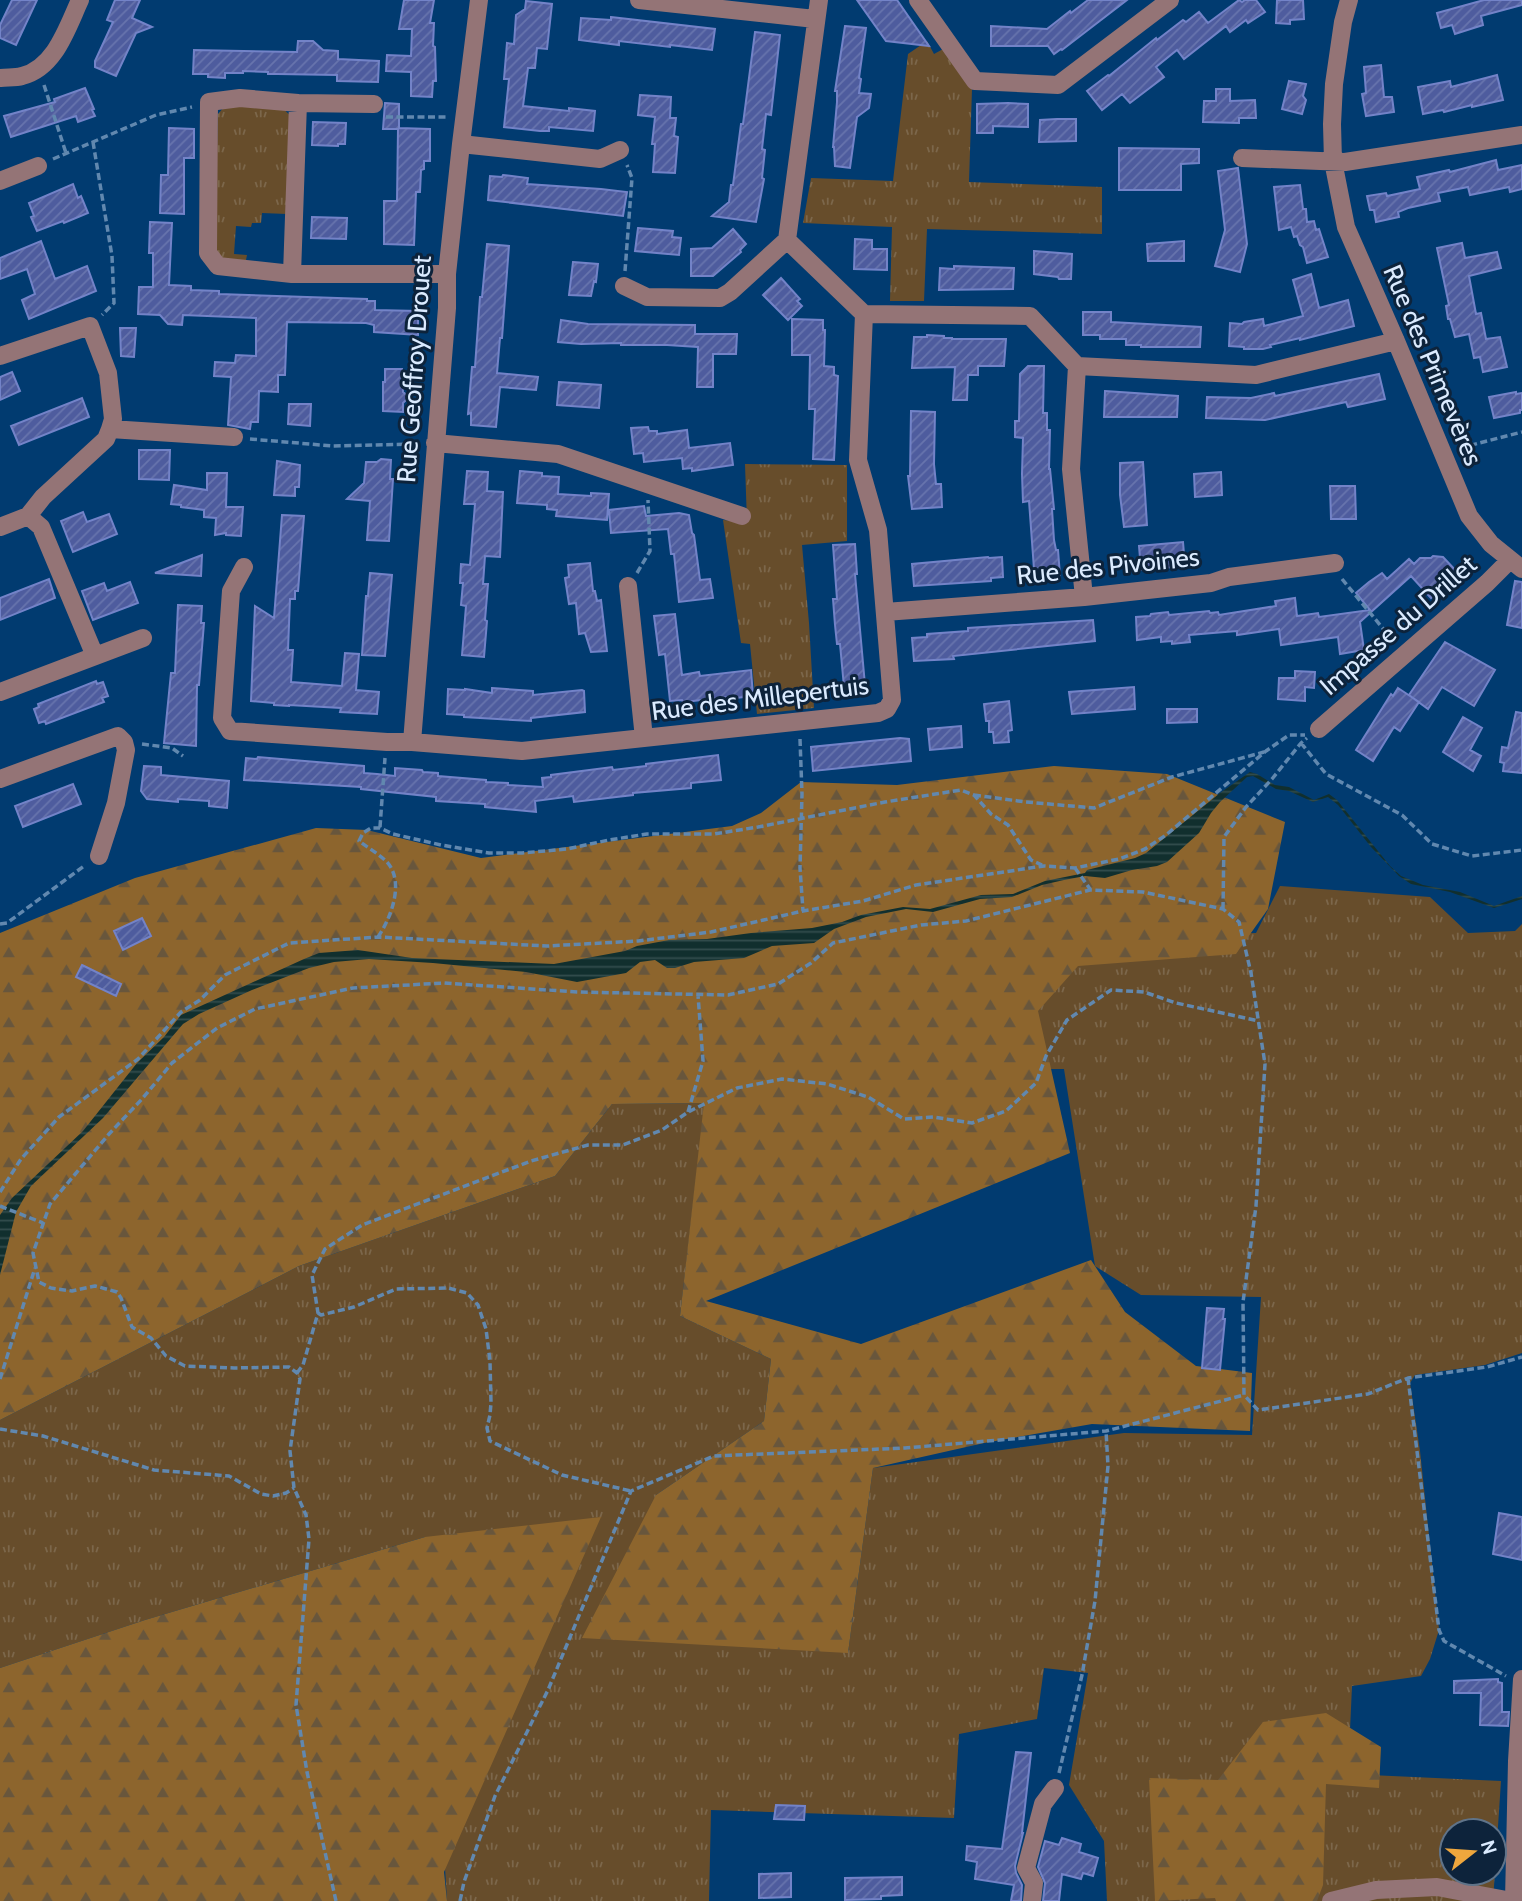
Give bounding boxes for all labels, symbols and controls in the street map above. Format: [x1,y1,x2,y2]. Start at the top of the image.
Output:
street label: Rue Geoffroy Drouet [390,254,438,484]
street label: Rue des Primevères [1376,260,1490,470]
street label: Rue des Pivoines [1015,540,1201,592]
street label: Impasse du Drillet [1313,548,1483,702]
street label: Rue des Millepertuis [649,669,871,727]
north arrow [1438,1817,1508,1887]
text: N [1476,1837,1502,1857]

